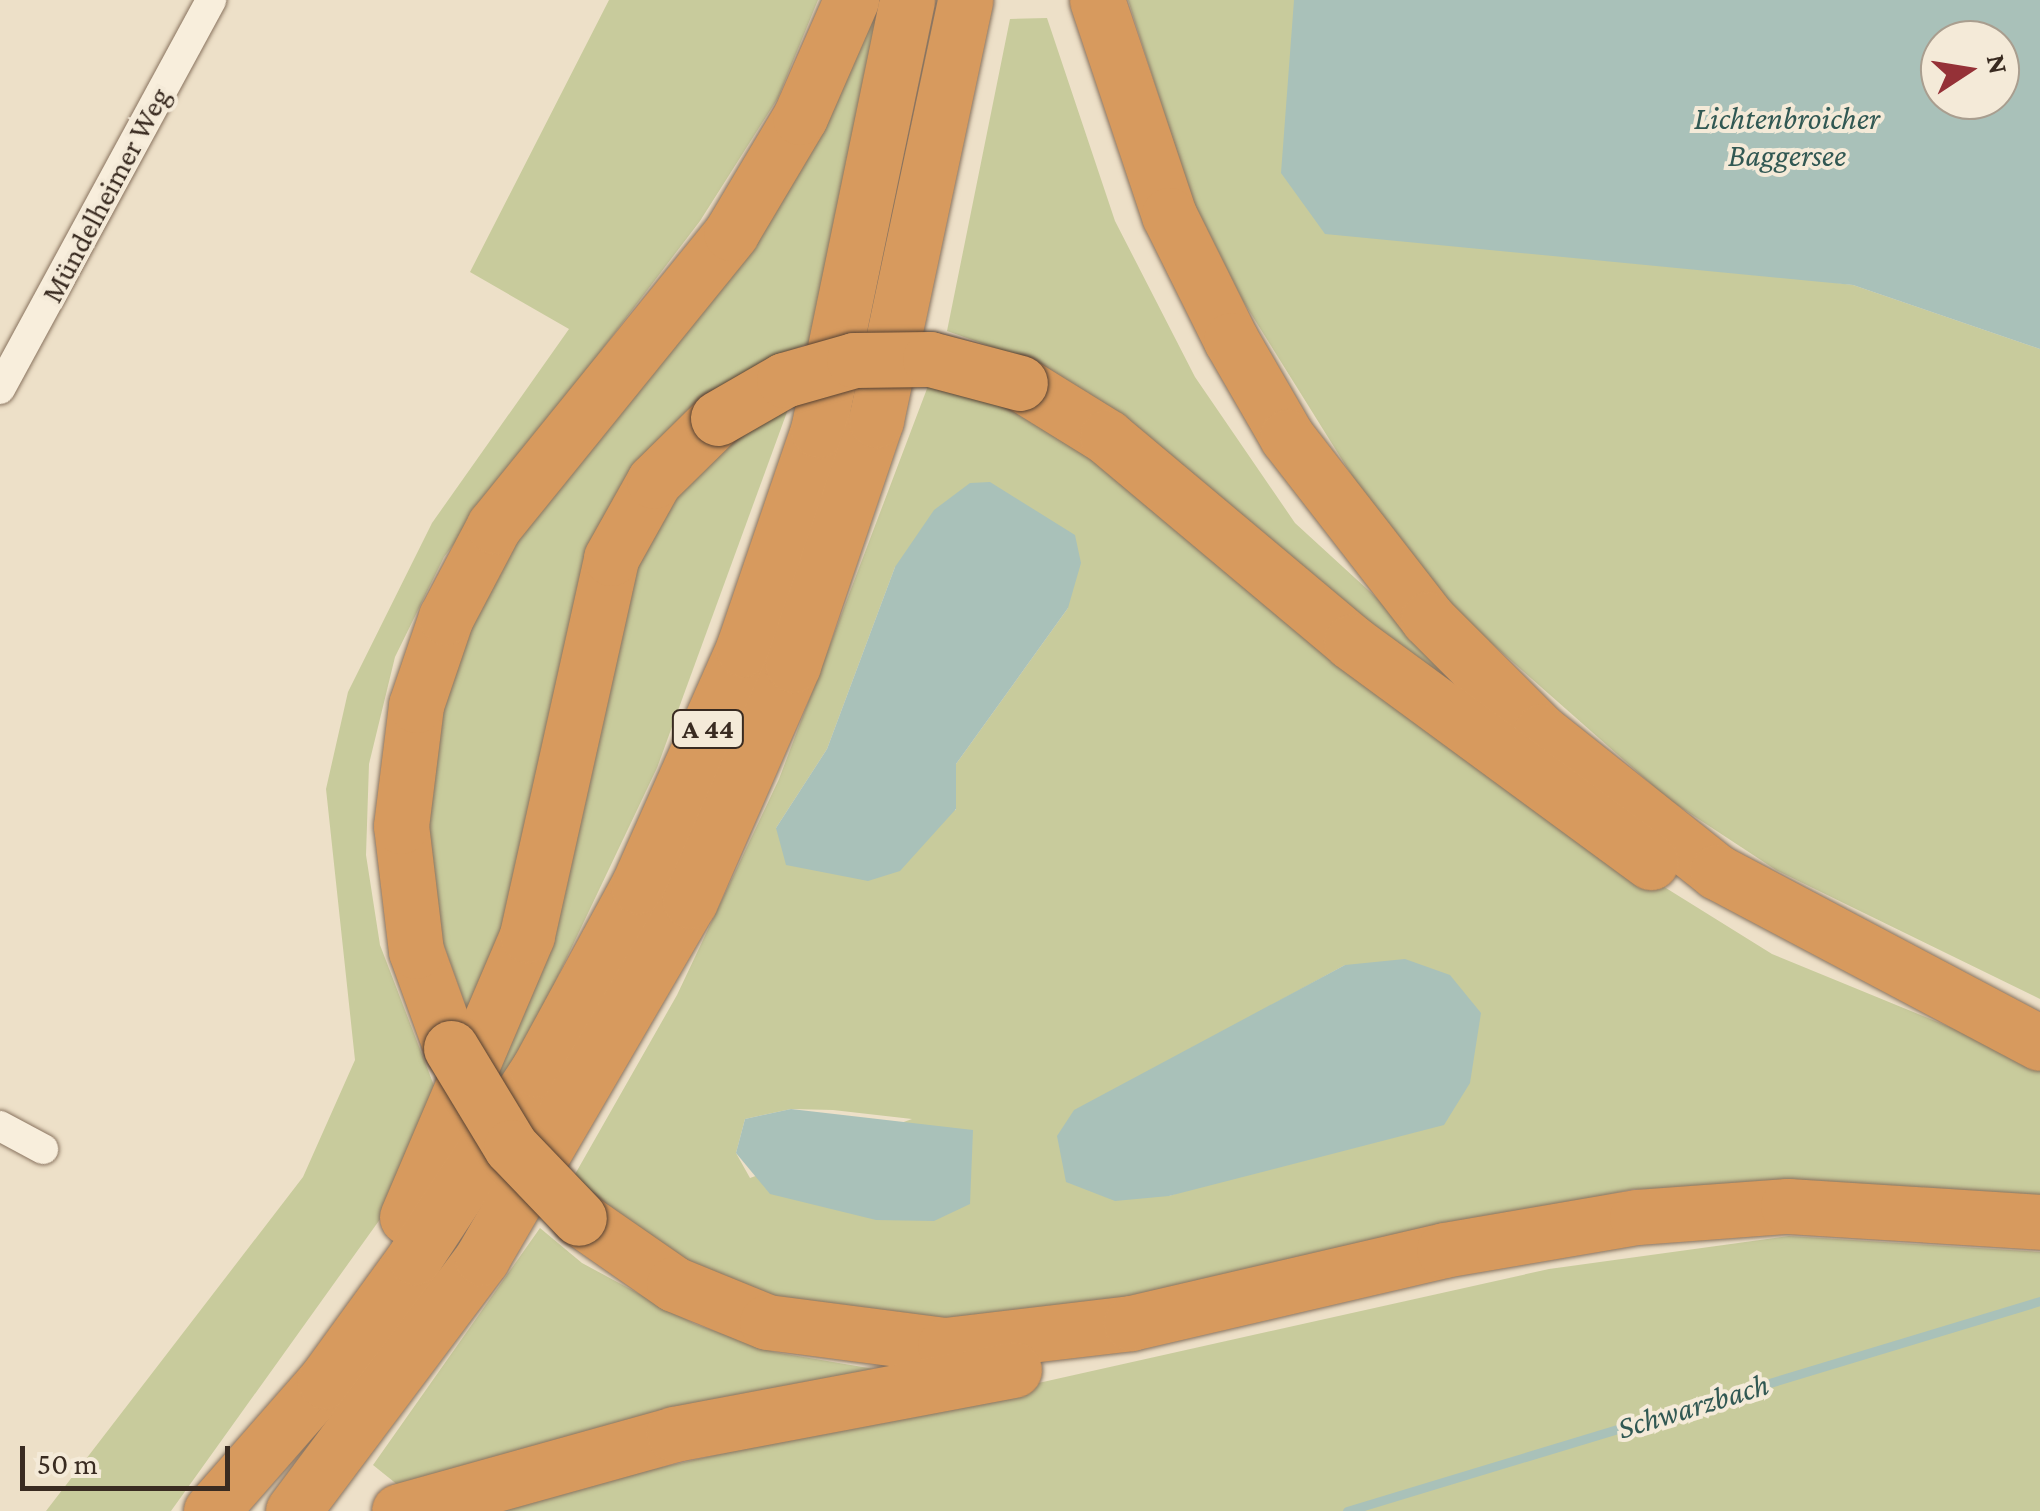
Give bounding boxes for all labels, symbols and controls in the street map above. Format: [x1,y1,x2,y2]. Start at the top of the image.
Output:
north arrow [1920,20,2020,120]
text: N [1981,52,2015,77]
street label: Mündelheimer Weg [34,81,178,309]
water label: Lichtenbroicher Baggersee [1694,100,1880,175]
road number: A 44 [670,706,746,752]
water label: Schwarzbach [1613,1365,1773,1447]
scale bar [25,1426,235,1488]
text: 50 m [37,1447,98,1480]

